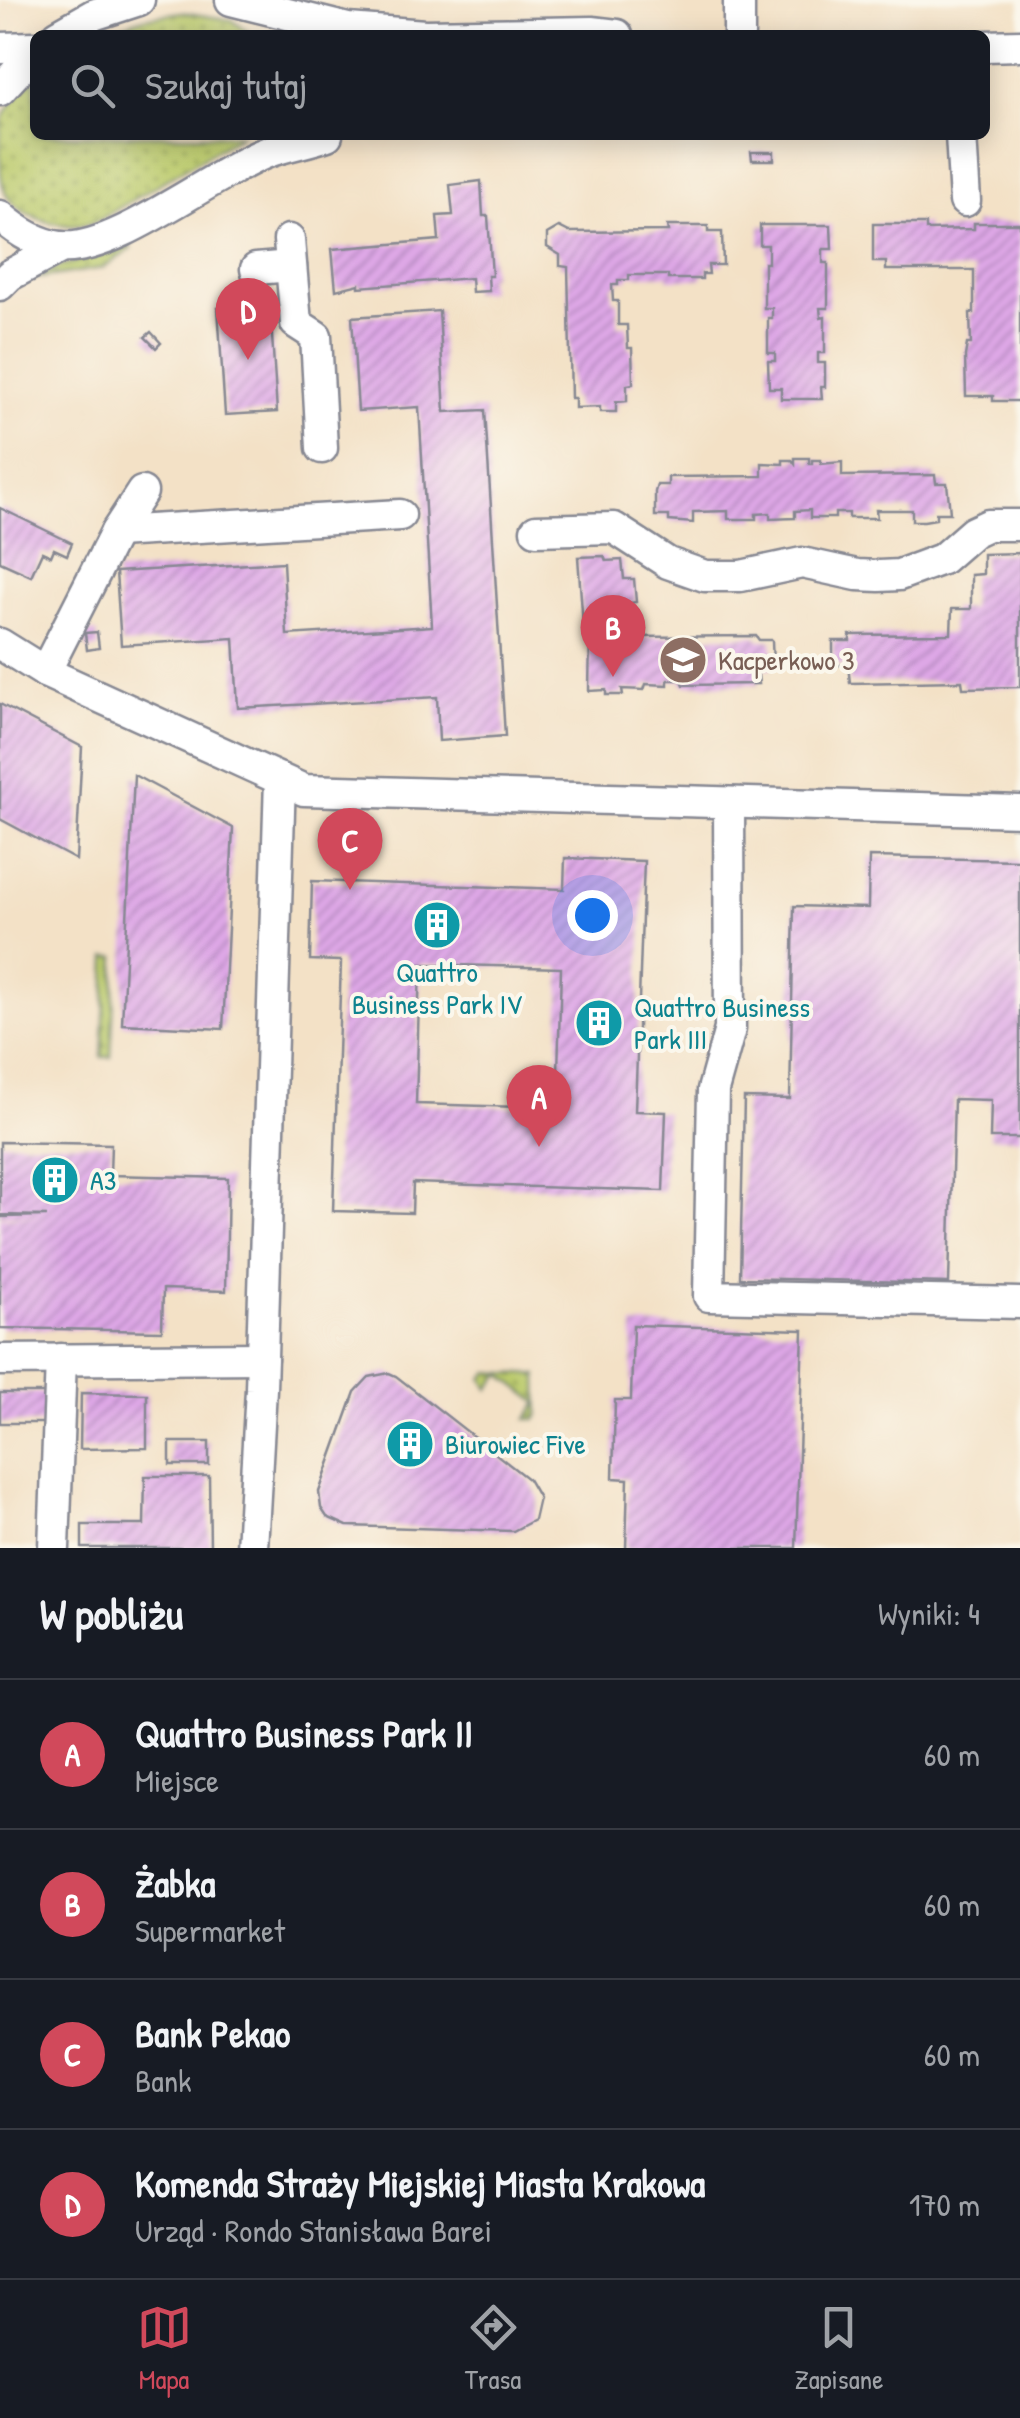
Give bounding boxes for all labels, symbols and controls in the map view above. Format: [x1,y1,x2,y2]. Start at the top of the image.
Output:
search box [30,30,990,140]
icon: search [65,58,120,113]
text: Szukaj tutaj [145,59,307,111]
pin: D [216,278,280,360]
pin: B [580,594,646,677]
school or university icon: Kacperkowo 3 [657,634,709,686]
place label: Kacperkowo 3 [718,641,855,679]
pin: C [318,808,382,890]
your location [567,890,618,941]
building icon: Quattro Business Park IV [411,899,463,951]
place label: Quattro Business Park IV [352,953,522,1023]
place label: Quattro Business Park III [634,988,810,1058]
building icon: Quattro Business Park III [573,997,625,1049]
pin: A [506,1064,572,1147]
building icon: A3 [29,1154,81,1206]
place label: A3 [90,1161,116,1199]
building icon: Biurowiec Five [384,1418,436,1470]
place label: Biurowiec Five [445,1425,586,1463]
text: W pobliżu [40,1585,183,1642]
text: Wyniki: 4 [878,1592,980,1635]
text: Quattro Business Park II [135,1707,473,1759]
text: A [65,1733,80,1776]
text: 60 m [924,1733,980,1776]
text: Miejsce [135,1759,219,1802]
text: Żabka [135,1857,215,1909]
text: B [64,1883,81,1926]
text: 60 m [924,1883,980,1926]
text: Supermarket [135,1909,285,1952]
text: Bank Pekao [135,2007,290,2059]
text: C [64,2033,81,2076]
text: 60 m [924,2033,980,2076]
text: Bank [135,2059,192,2102]
text: Komenda Straży Miejskiej Miasta Krakowa [135,2157,705,2209]
text: D [65,2183,80,2226]
text: 170 m [909,2183,980,2226]
text: Urząd · Rondo Stanisława Barei [135,2209,492,2252]
tab: Mapa [137,2300,192,2398]
tab: Trasa [465,2300,521,2398]
tab: Zapisane [794,2300,883,2398]

